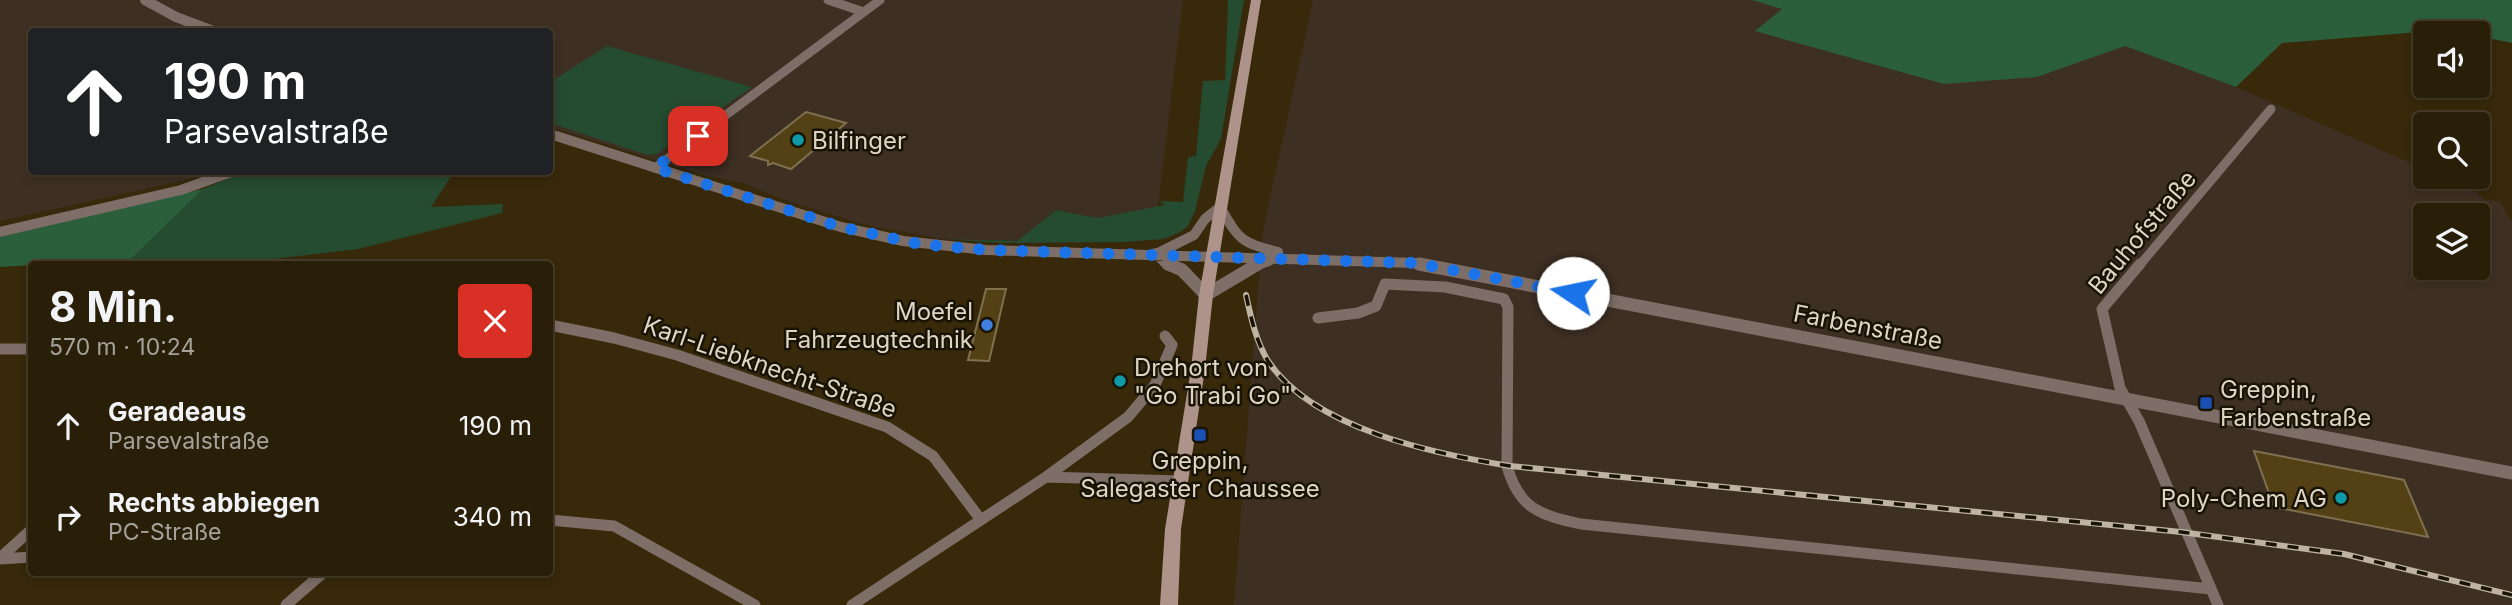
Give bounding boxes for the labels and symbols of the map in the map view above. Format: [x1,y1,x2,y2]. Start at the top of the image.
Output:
pin [668,106,728,166]
place label: Bilfinger [812,126,906,155]
marker: Bilfinger [790,132,806,148]
street label: Bauhofstraße [2082,164,2202,300]
position arrow [1536,256,1610,330]
place label: Moefel Fahrzeugtechnik [784,297,973,354]
street label: Farbenstraße [1791,298,1945,356]
street label: Karl-Liebknecht-Straße [639,310,901,424]
marker: Moefel Fahrzeugtechnik [979,317,995,333]
place label: Drehort von "Go Trabi Go" [1134,353,1291,410]
marker: Drehort von "Go Trabi Go" [1112,373,1128,389]
place label: Greppin, Farbenstraße [2220,375,2371,432]
marker: Greppin, Farbenstraße [2198,395,2214,411]
marker: Greppin, Salegaster Chaussee [1192,427,1208,443]
place label: Greppin, Salegaster Chaussee [1080,446,1320,503]
place label: Poly-Chem AG [2161,484,2327,513]
marker: Poly-Chem AG [2333,490,2349,506]

